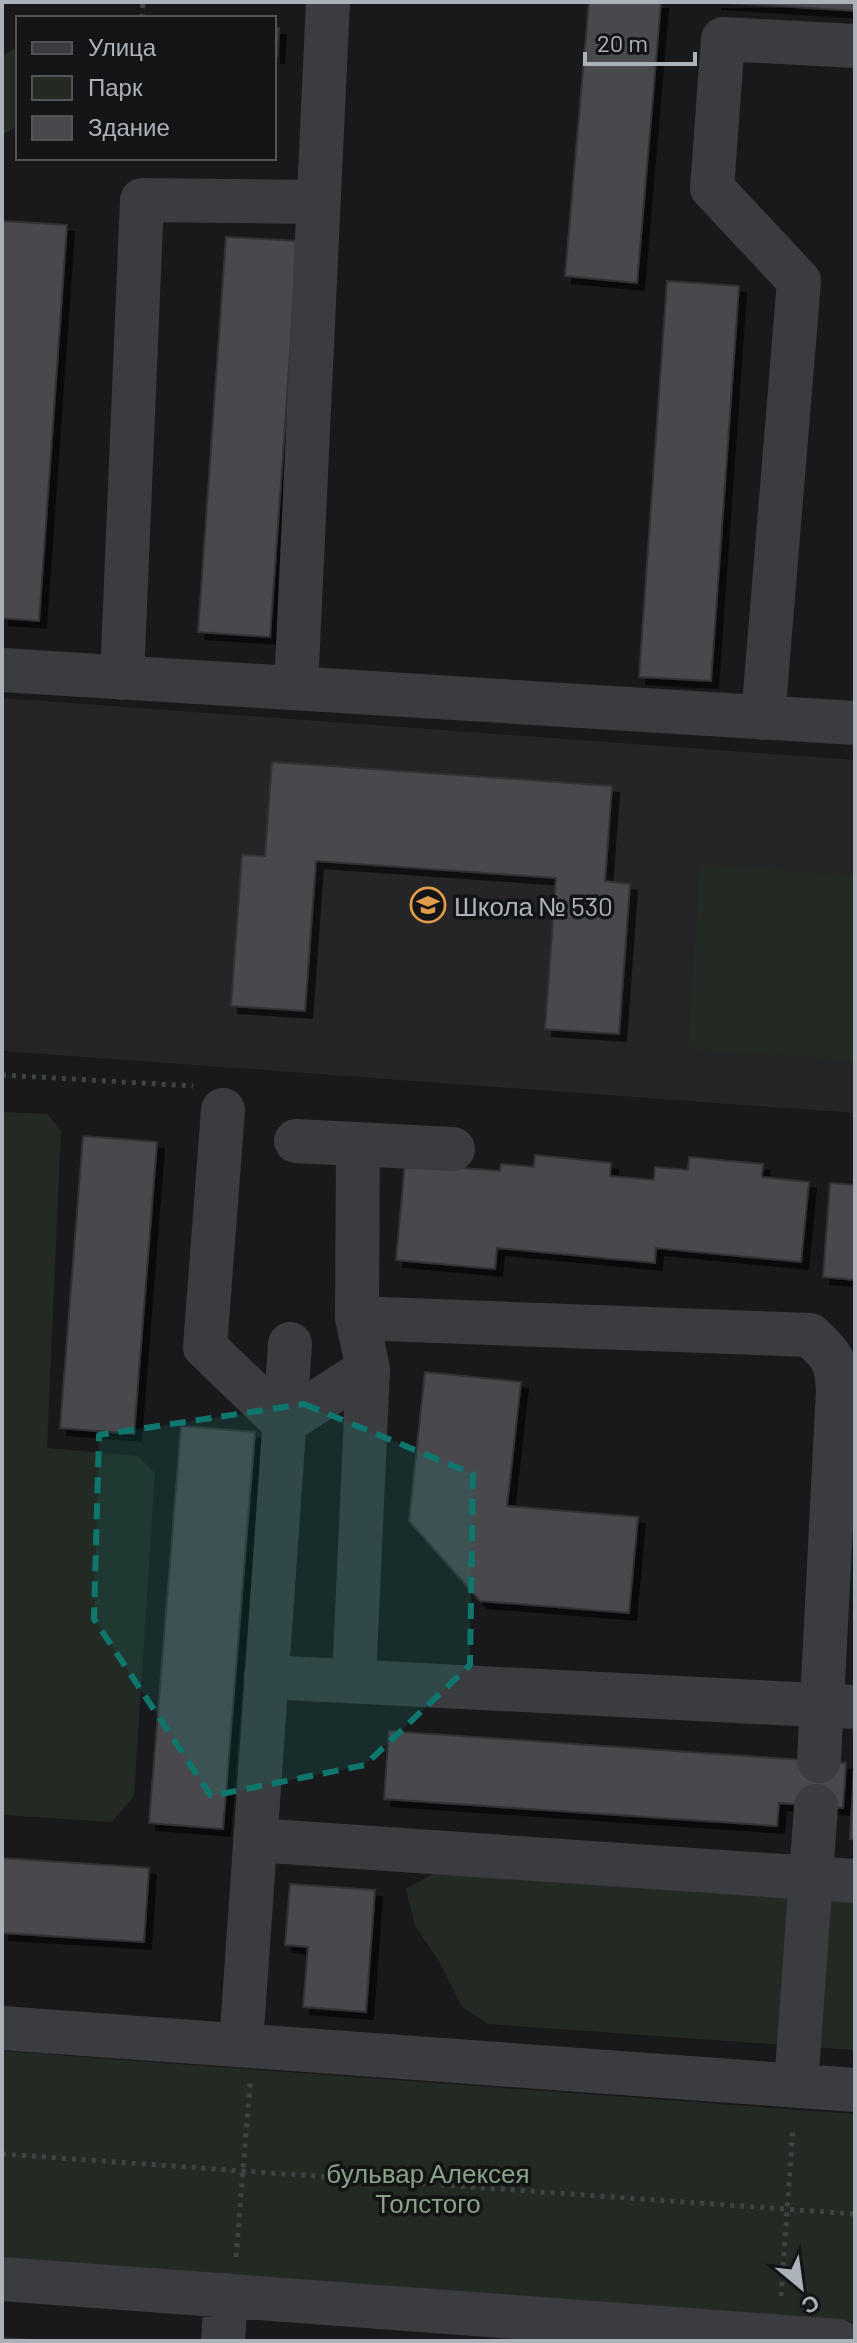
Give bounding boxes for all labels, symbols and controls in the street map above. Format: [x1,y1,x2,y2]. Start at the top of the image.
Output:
legend [16,16,276,160]
scale bar [585,16,695,66]
text: 20 m [597,28,648,57]
text: Улица [88,32,157,61]
text: Парк [88,72,143,101]
text: Здание [88,112,170,141]
school or university icon: Школа № 530 [409,886,447,924]
place label: Школа № 530 [454,890,613,921]
park label: бульвар Алексея Толстого [326,2157,530,2218]
north arrow [761,2247,841,2327]
text: С [798,2290,824,2321]

